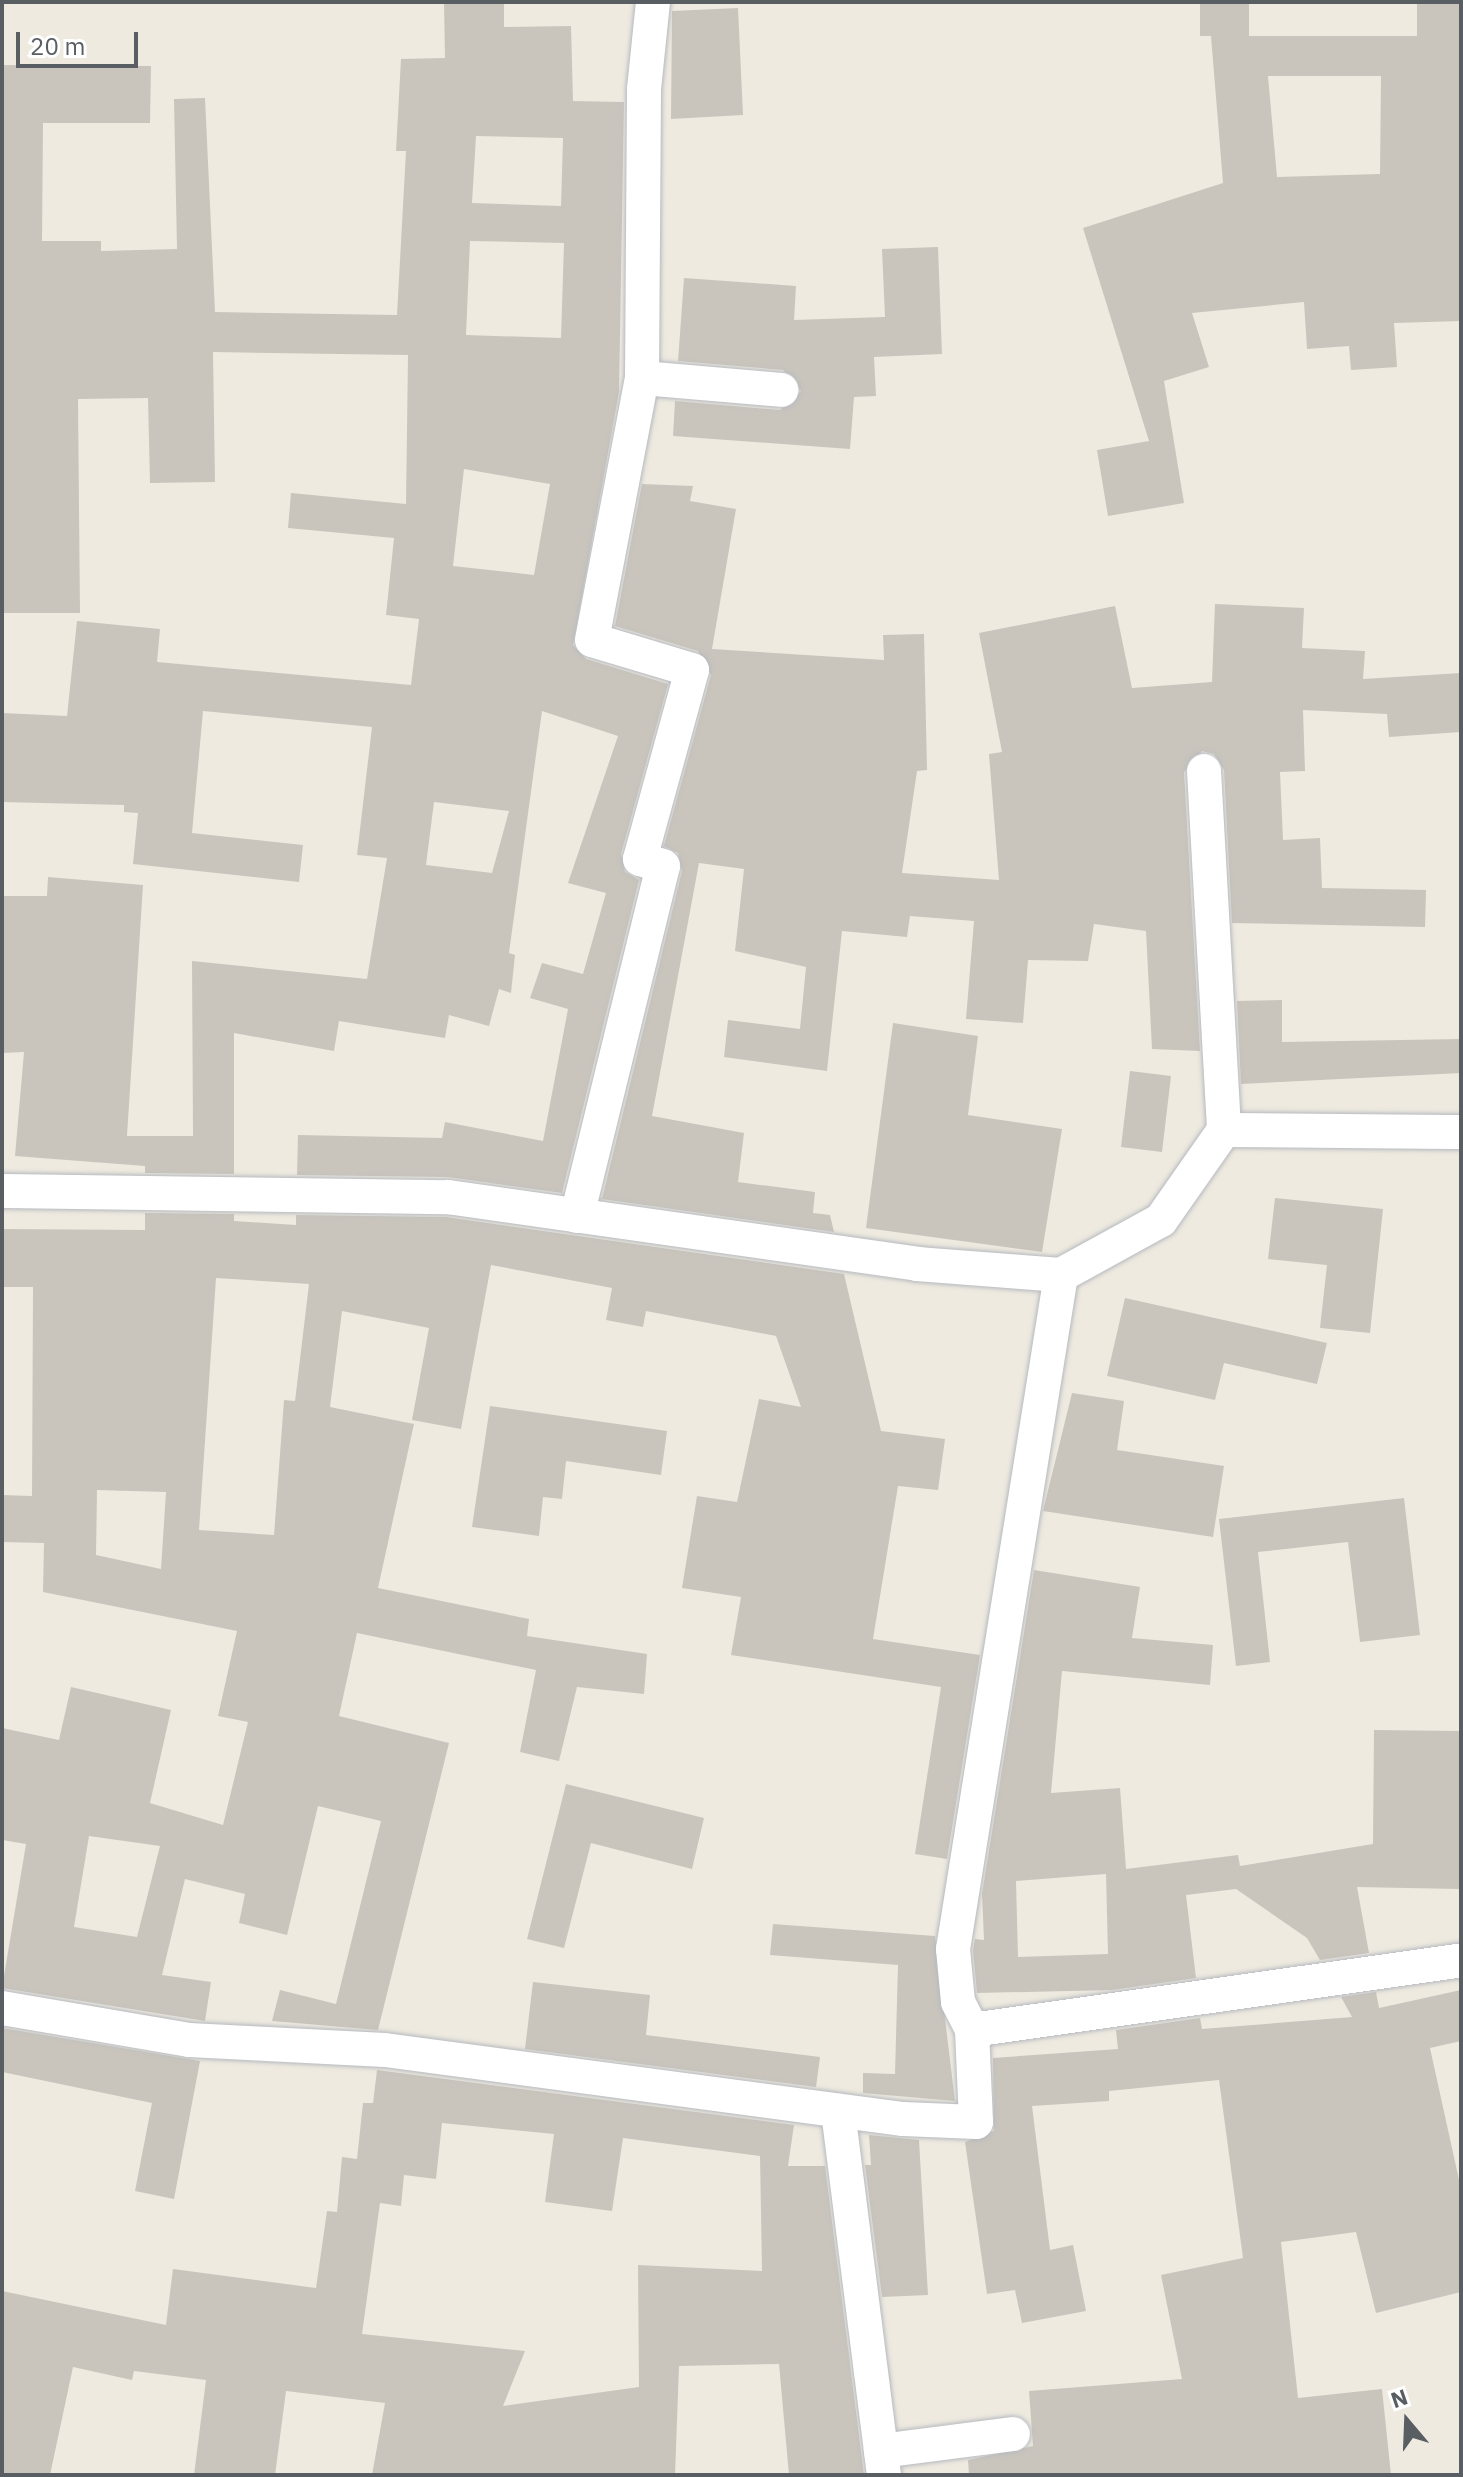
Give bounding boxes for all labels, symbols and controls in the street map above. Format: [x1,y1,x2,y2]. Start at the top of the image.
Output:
scale bar [20,16,142,66]
text: 20 m [30,30,85,62]
north arrow [1367,2381,1447,2461]
text: N [1387,2382,1411,2414]

